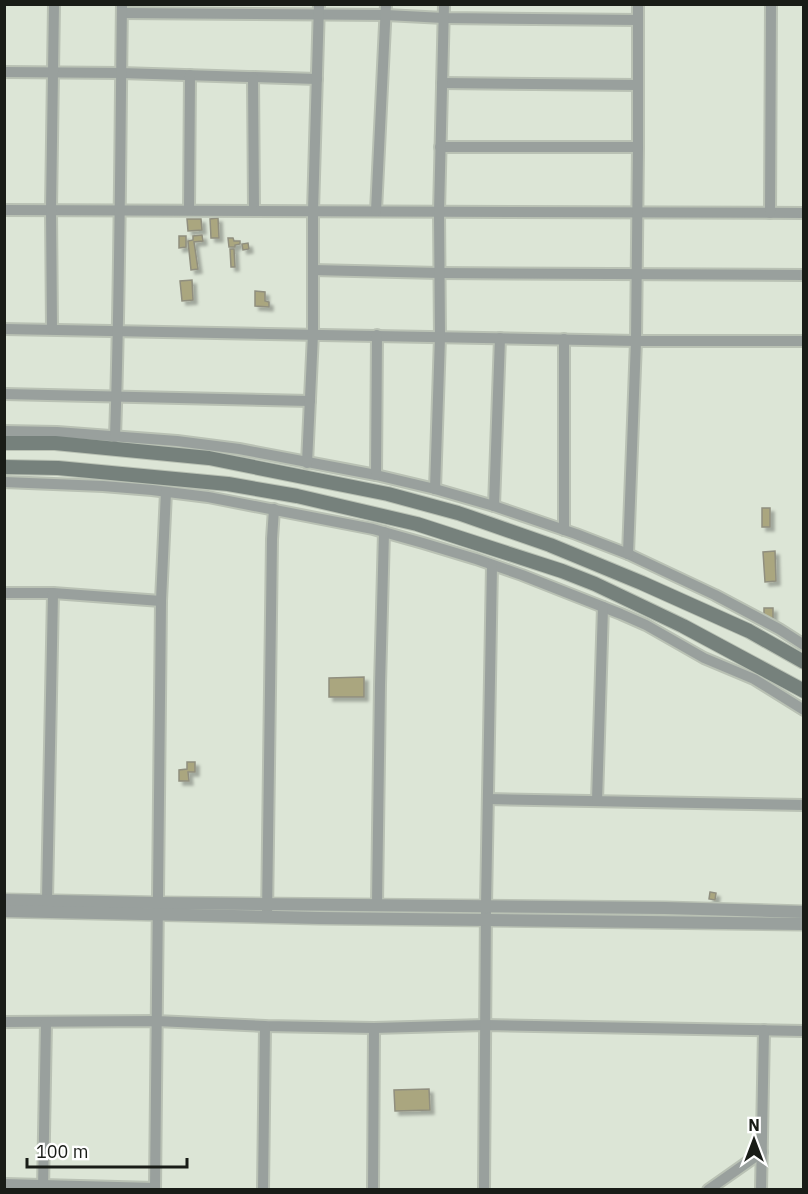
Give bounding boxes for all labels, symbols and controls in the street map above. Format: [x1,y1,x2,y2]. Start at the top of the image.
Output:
north arrow [724,1110,784,1170]
text: N [748,1115,760,1135]
scale bar [27,1131,188,1169]
text: 100 m [36,1140,88,1163]

